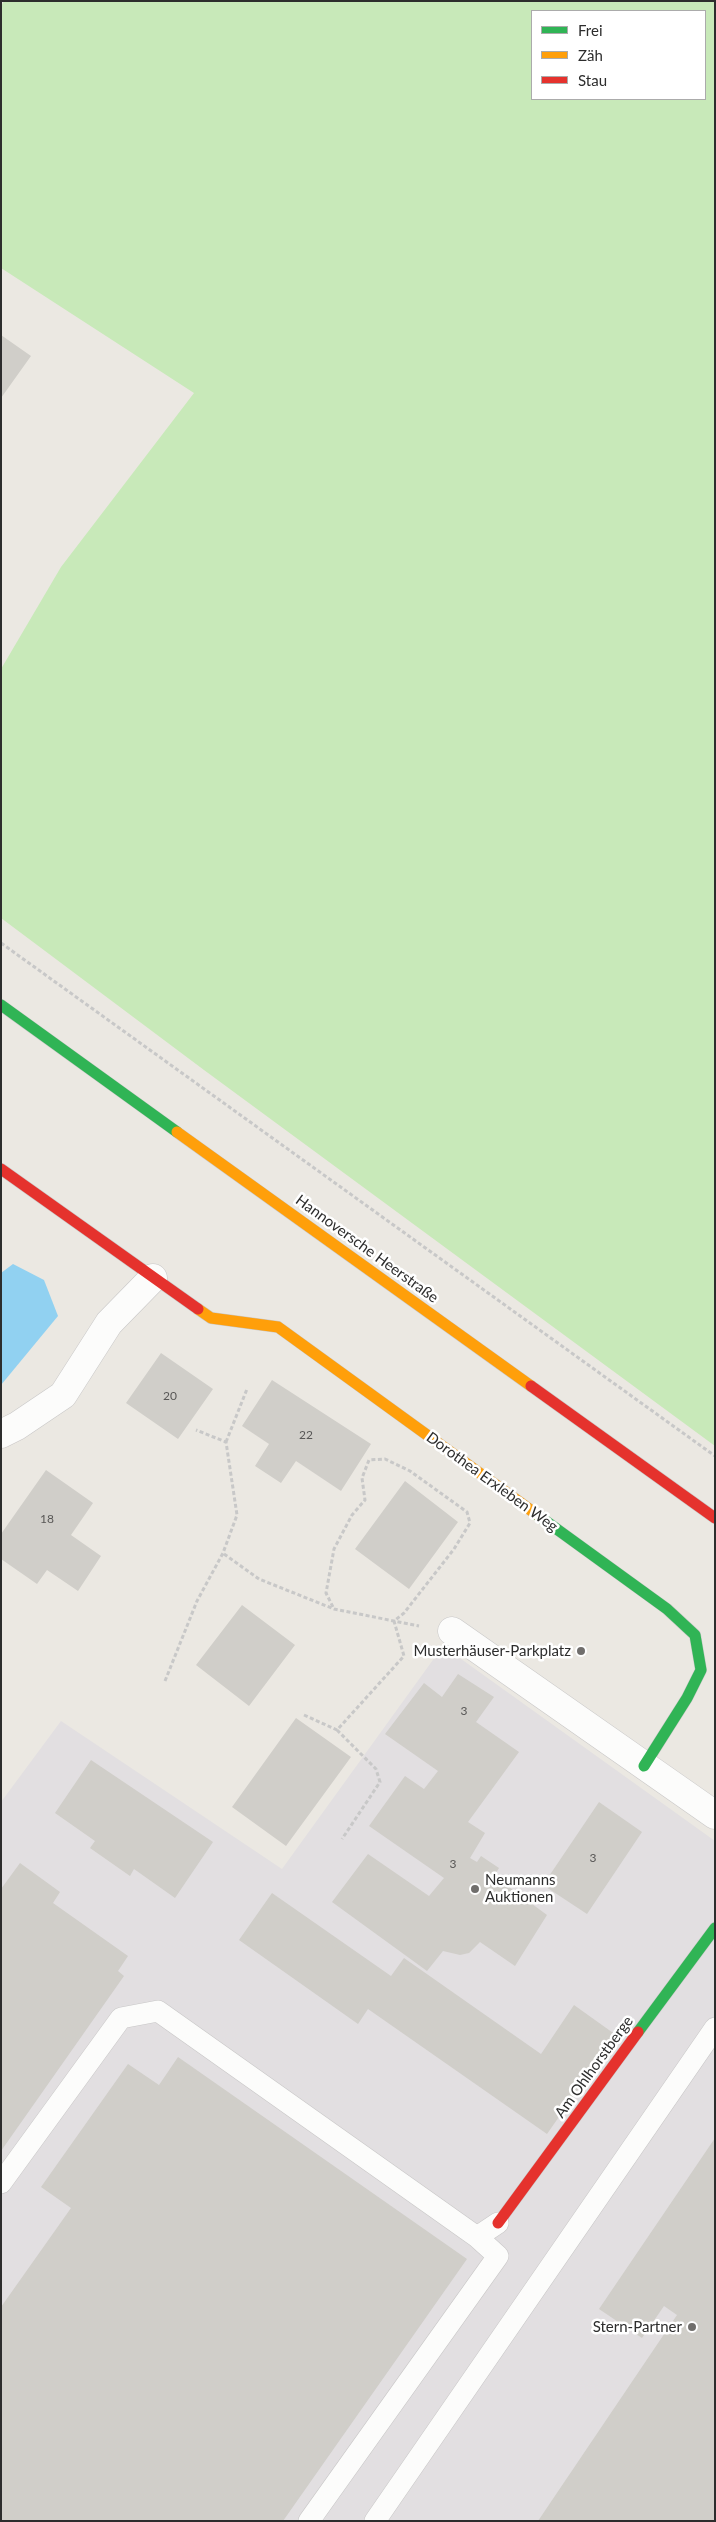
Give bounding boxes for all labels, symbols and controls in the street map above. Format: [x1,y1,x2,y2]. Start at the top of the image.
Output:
legend [531,10,706,100]
text: Frei [578,21,603,39]
text: Zäh [578,46,603,64]
text: Stau [578,71,607,89]
street label: Hannoversche Heerstraße [292,1191,442,1307]
house number: 20 [163,1389,177,1403]
house number: 22 [299,1428,313,1442]
street label: Dorothea Erxleben Weg [423,1428,561,1536]
house number: 18 [40,1512,54,1526]
place label: Musterhäuser-Parkplatz [414,1642,571,1660]
marker: Musterhäuser-Parkplatz [575,1645,587,1657]
house number: 3 [461,1704,467,1718]
house number: 3 [590,1851,596,1865]
house number: 3 [450,1857,456,1871]
place label: Neumanns Auktionen [485,1871,556,1906]
marker: Neumanns Auktionen [469,1883,481,1895]
street label: Am Ohlhorstberge [551,2013,637,2121]
place label: Stern-Partner [593,2318,682,2336]
marker: Stern-Partner [686,2321,698,2333]

